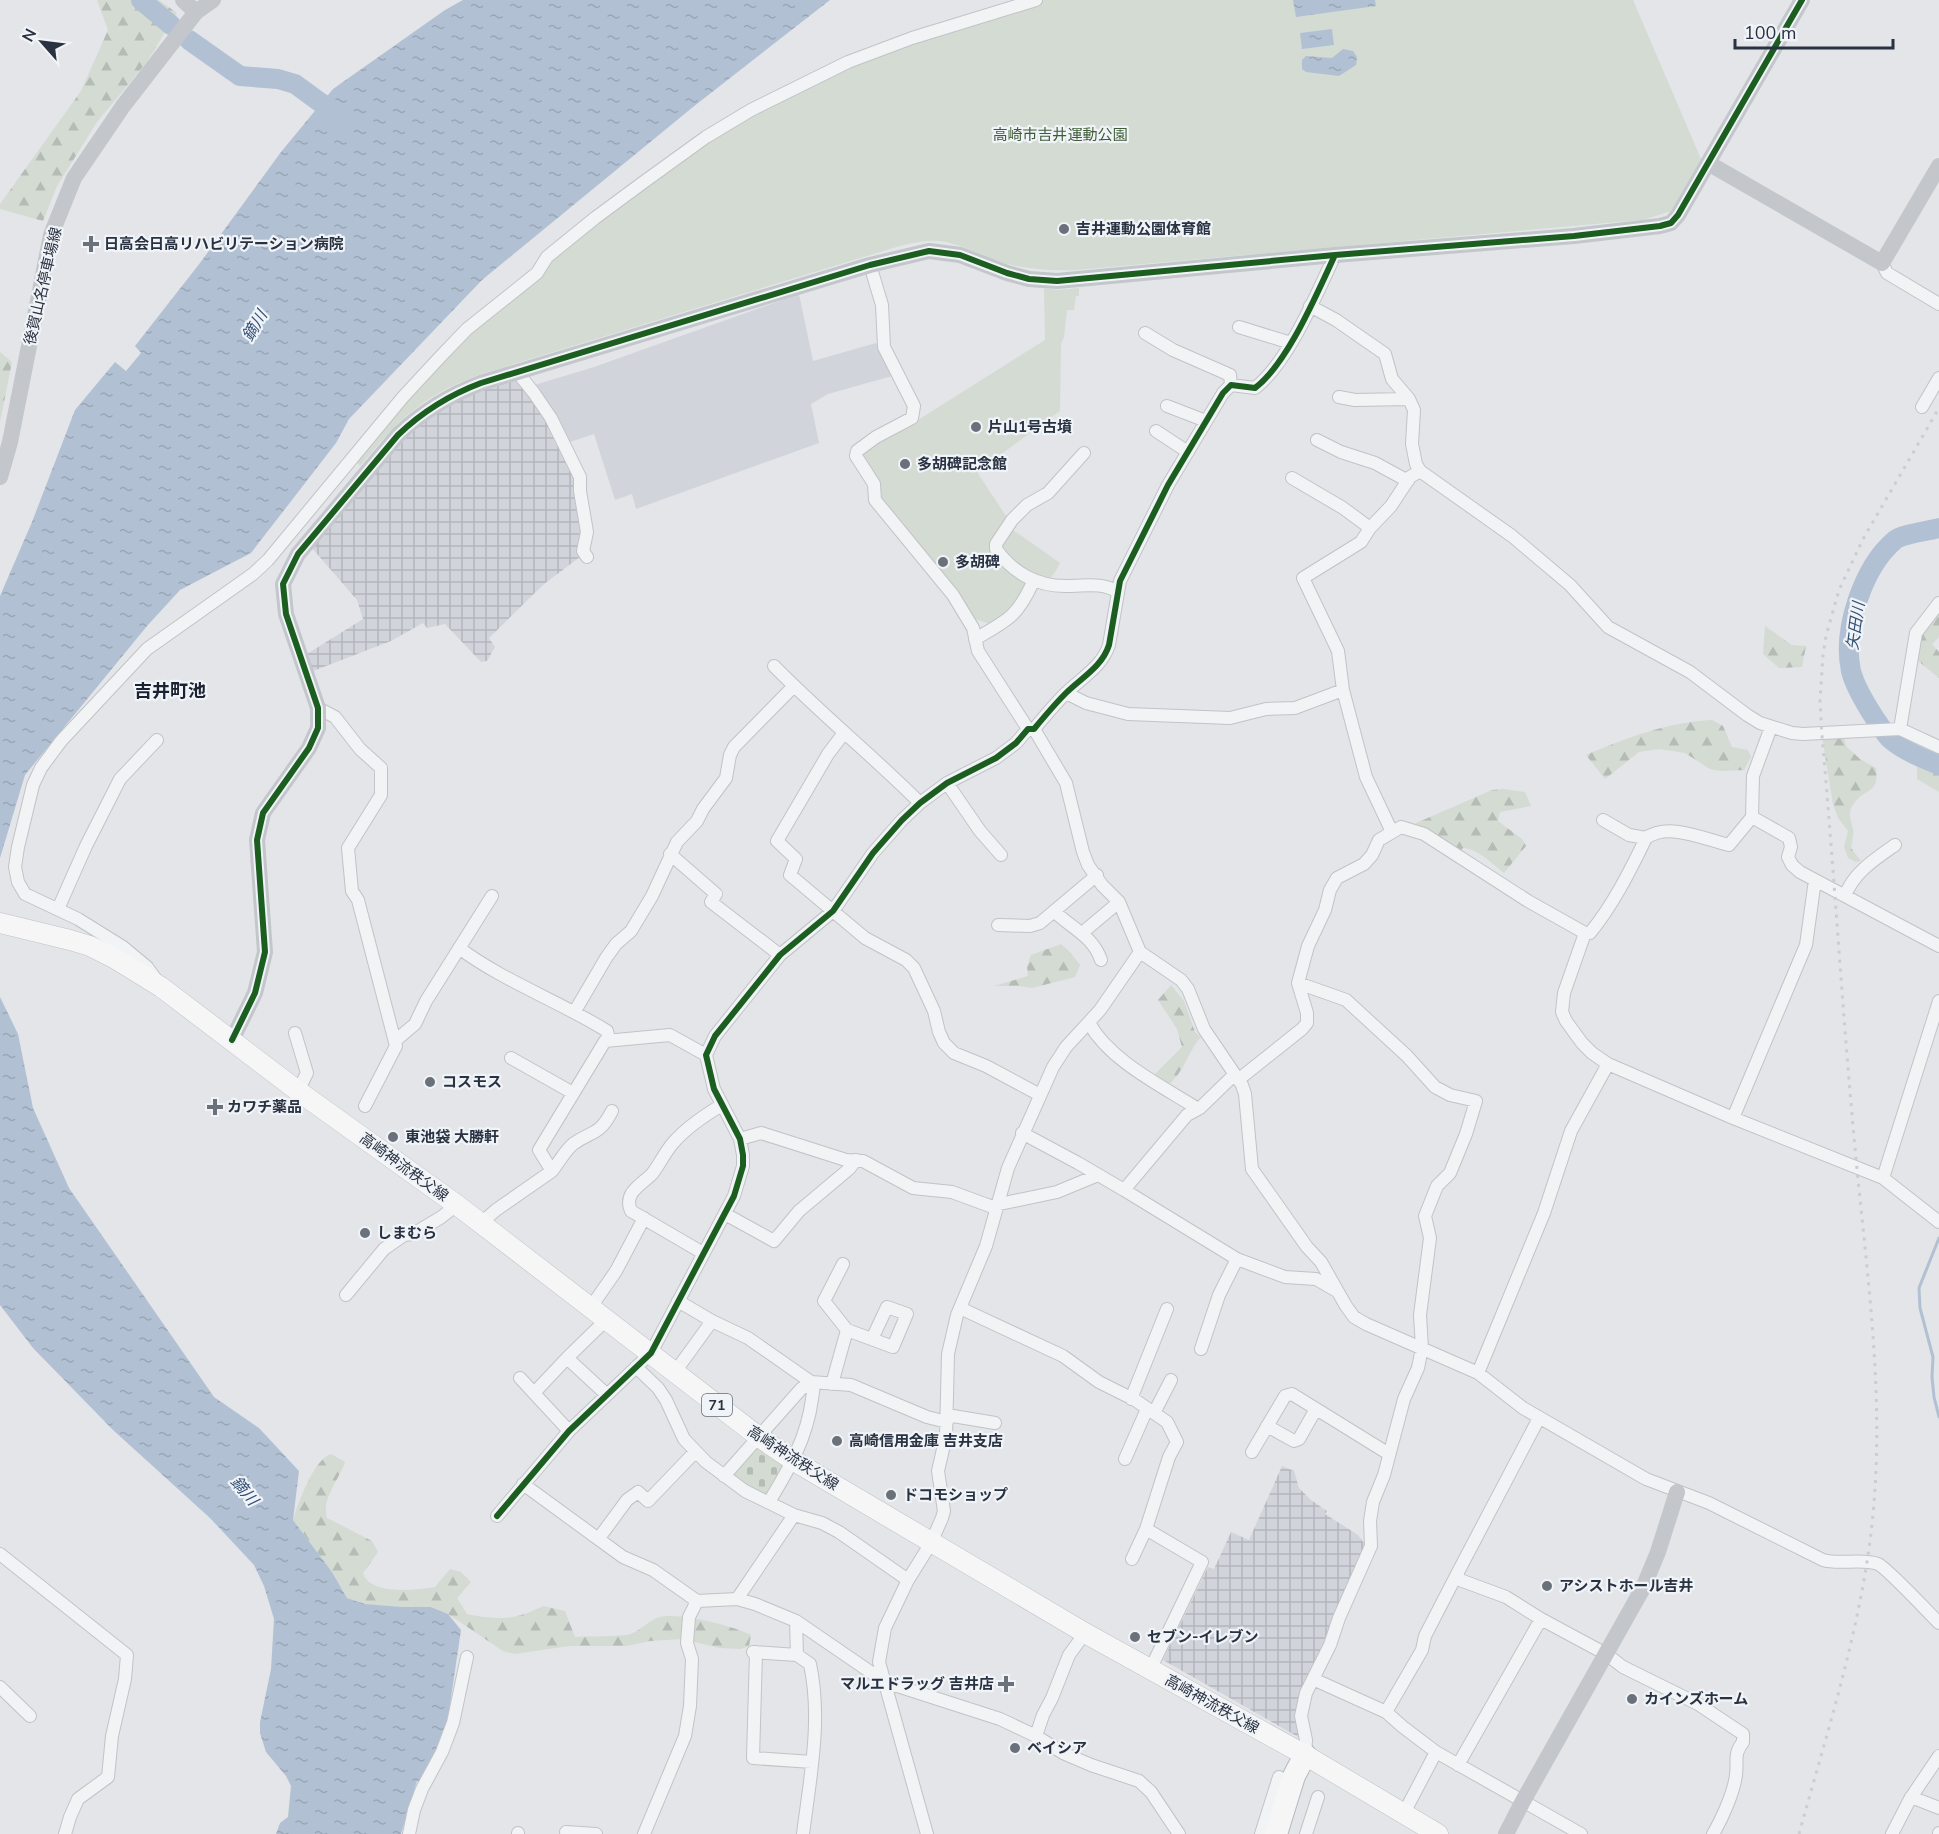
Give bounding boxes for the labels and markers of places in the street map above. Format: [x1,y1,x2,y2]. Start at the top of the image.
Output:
place label: 吉井運動公園体育館 [1076,219,1211,239]
marker: 吉井運動公園体育館 [1057,222,1071,236]
place label: 日高会日高リハビリテーション病院 [104,234,344,254]
marker: 日高会日高リハビリテーション病院 [82,235,100,253]
place label: 片山1号古墳 [988,417,1072,437]
marker: 片山1号古墳 [969,420,983,434]
place label: 多胡碑記念館 [917,454,1007,474]
marker: 多胡碑記念館 [898,457,912,471]
place label: 多胡碑 [955,552,1000,572]
marker: 多胡碑 [936,555,950,569]
place label: コスモス [442,1072,502,1092]
marker: コスモス [423,1075,437,1089]
place label: カワチ薬品 [227,1097,302,1117]
marker: カワチ薬品 [208,1100,222,1114]
place label: 東池袋 大勝軒 [405,1127,499,1147]
marker: 東池袋 大勝軒 [386,1130,400,1144]
place label: しまむら [377,1223,437,1243]
marker: しまむら [358,1226,372,1240]
place label: 高崎信用金庫 吉井支店 [849,1431,1003,1451]
marker: 高崎信用金庫 吉井支店 [830,1434,844,1448]
place label: ドコモショップ [903,1485,1008,1505]
marker: ドコモショップ [884,1488,898,1502]
place label: アシストホール吉井 [1559,1576,1693,1596]
marker: アシストホール吉井 [1540,1579,1554,1593]
place label: セブン-イレブン [1147,1627,1259,1647]
marker: セブン-イレブン [1128,1630,1142,1644]
place label: マルエドラッグ 吉井店 [840,1674,994,1694]
marker: マルエドラッグ 吉井店 [999,1677,1013,1691]
place label: カインズホーム [1644,1689,1748,1709]
marker: カインズホーム [1625,1692,1639,1706]
place label: ベイシア [1027,1738,1087,1758]
marker: ベイシア [1008,1741,1022,1755]

